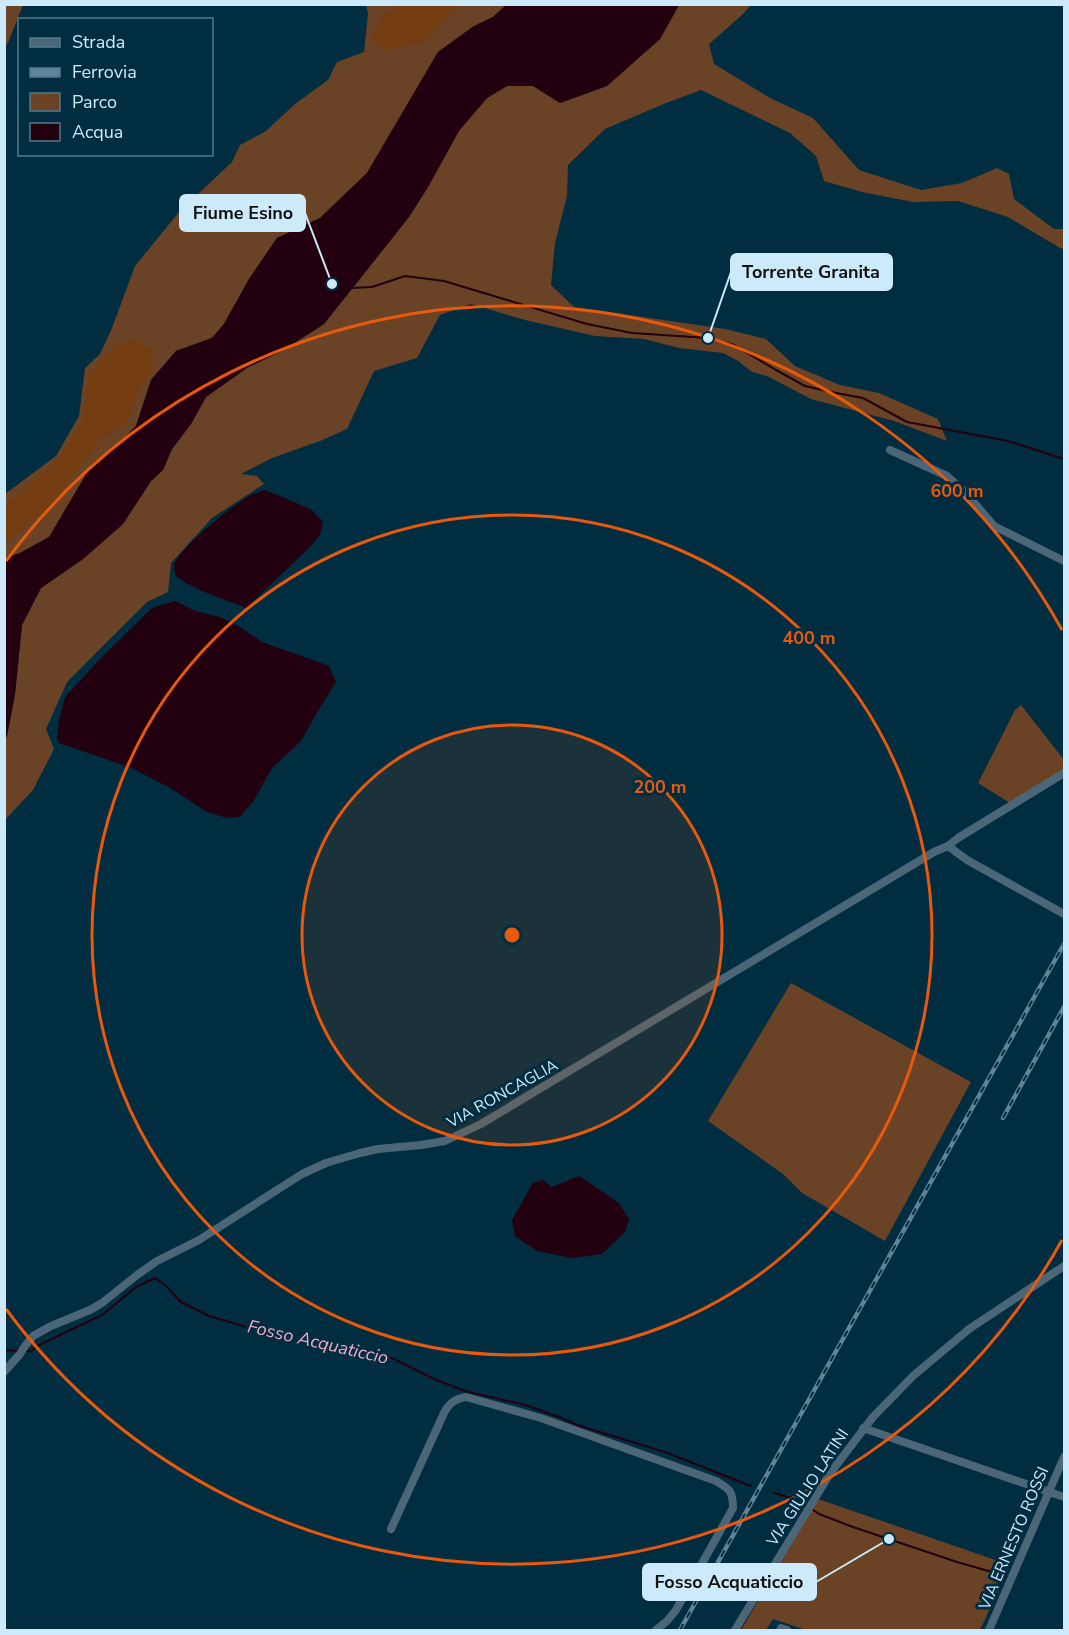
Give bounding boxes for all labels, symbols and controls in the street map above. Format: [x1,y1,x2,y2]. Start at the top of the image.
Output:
legend [18,18,213,156]
text: Strada [72,30,125,54]
text: Ferrovia [72,60,137,84]
text: Parco [72,90,117,114]
text: Acqua [72,120,123,144]
callout: Fiume Esino [180,195,305,231]
text: Fiume Esino [193,201,293,225]
callout: Torrente Granita [731,254,892,290]
text: Torrente Granita [742,260,880,284]
text: 600 m [930,479,984,503]
text: 400 m [782,626,836,650]
text: 200 m [633,775,687,799]
centre of rings [502,925,522,945]
street label: VIA RONCAGLIA [442,1054,562,1134]
water label: Fosso Acquaticcio [245,1314,391,1370]
street label: VIA GIULIO LATINI [761,1425,854,1551]
street label: VIA ERNESTO ROSSI [973,1463,1054,1614]
callout: Fosso Acquaticcio [643,1564,816,1600]
text: Fosso Acquaticcio [655,1570,803,1594]

